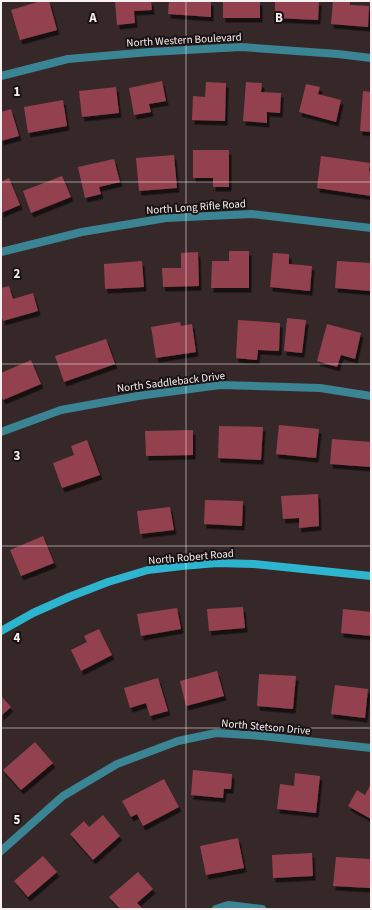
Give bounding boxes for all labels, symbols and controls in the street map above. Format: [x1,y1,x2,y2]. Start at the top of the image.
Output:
text: A [88,9,97,27]
text: B [275,9,283,27]
street label: North Western Boulevard [126,29,242,51]
text: 1 [14,83,21,101]
street label: North Long Rifle Road [146,196,246,218]
text: 2 [14,265,21,283]
street label: North Saddleback Drive [116,368,226,396]
text: 3 [14,447,21,465]
street label: North Robert Road [148,546,234,568]
text: 4 [14,629,21,647]
street label: North Stetson Drive [221,716,312,738]
text: 5 [14,811,21,829]

